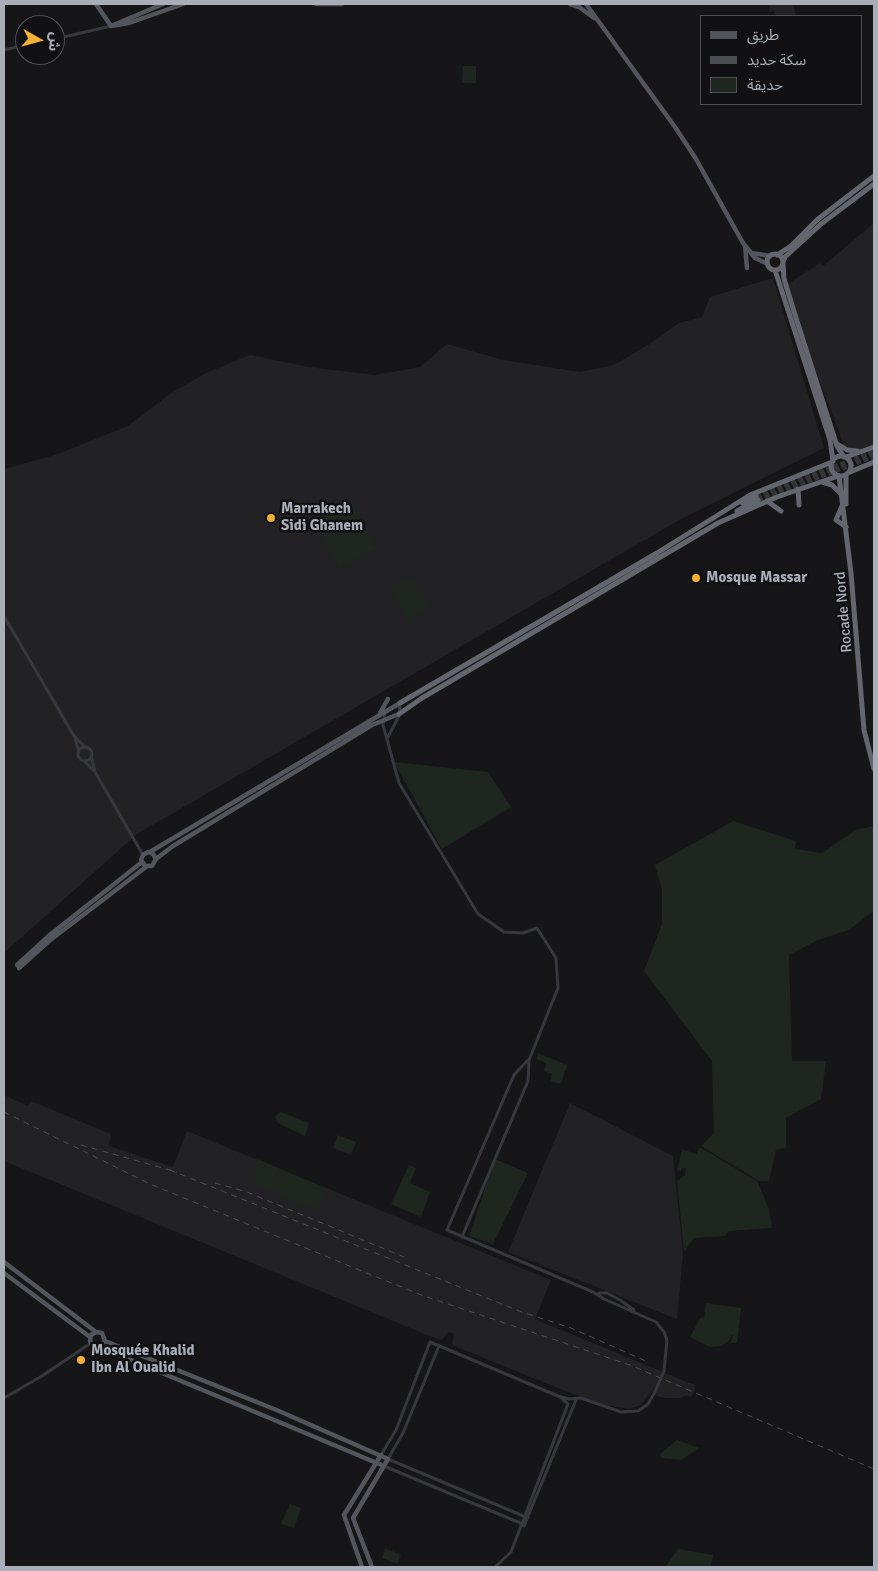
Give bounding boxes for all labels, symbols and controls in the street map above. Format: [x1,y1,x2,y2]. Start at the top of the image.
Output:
north arrow [15,15,65,65]
legend [700,15,863,105]
text: طريق [747,26,779,44]
text: ش [45,31,64,52]
text: سكة حديد [747,51,806,69]
text: حديقة [747,76,783,94]
place label: Marrakech Sidi Ghanem [281,500,363,535]
marker: Marrakech Sidi Ghanem [265,512,277,524]
place label: Mosque Massar [706,569,807,587]
street label: Rocade Nord [831,571,857,653]
marker: Mosque Massar [690,572,702,584]
place label: Mosquée Khalid Ibn Al Oualid [91,1342,195,1377]
marker: Mosquée Khalid Ibn Al Oualid [75,1354,87,1366]

